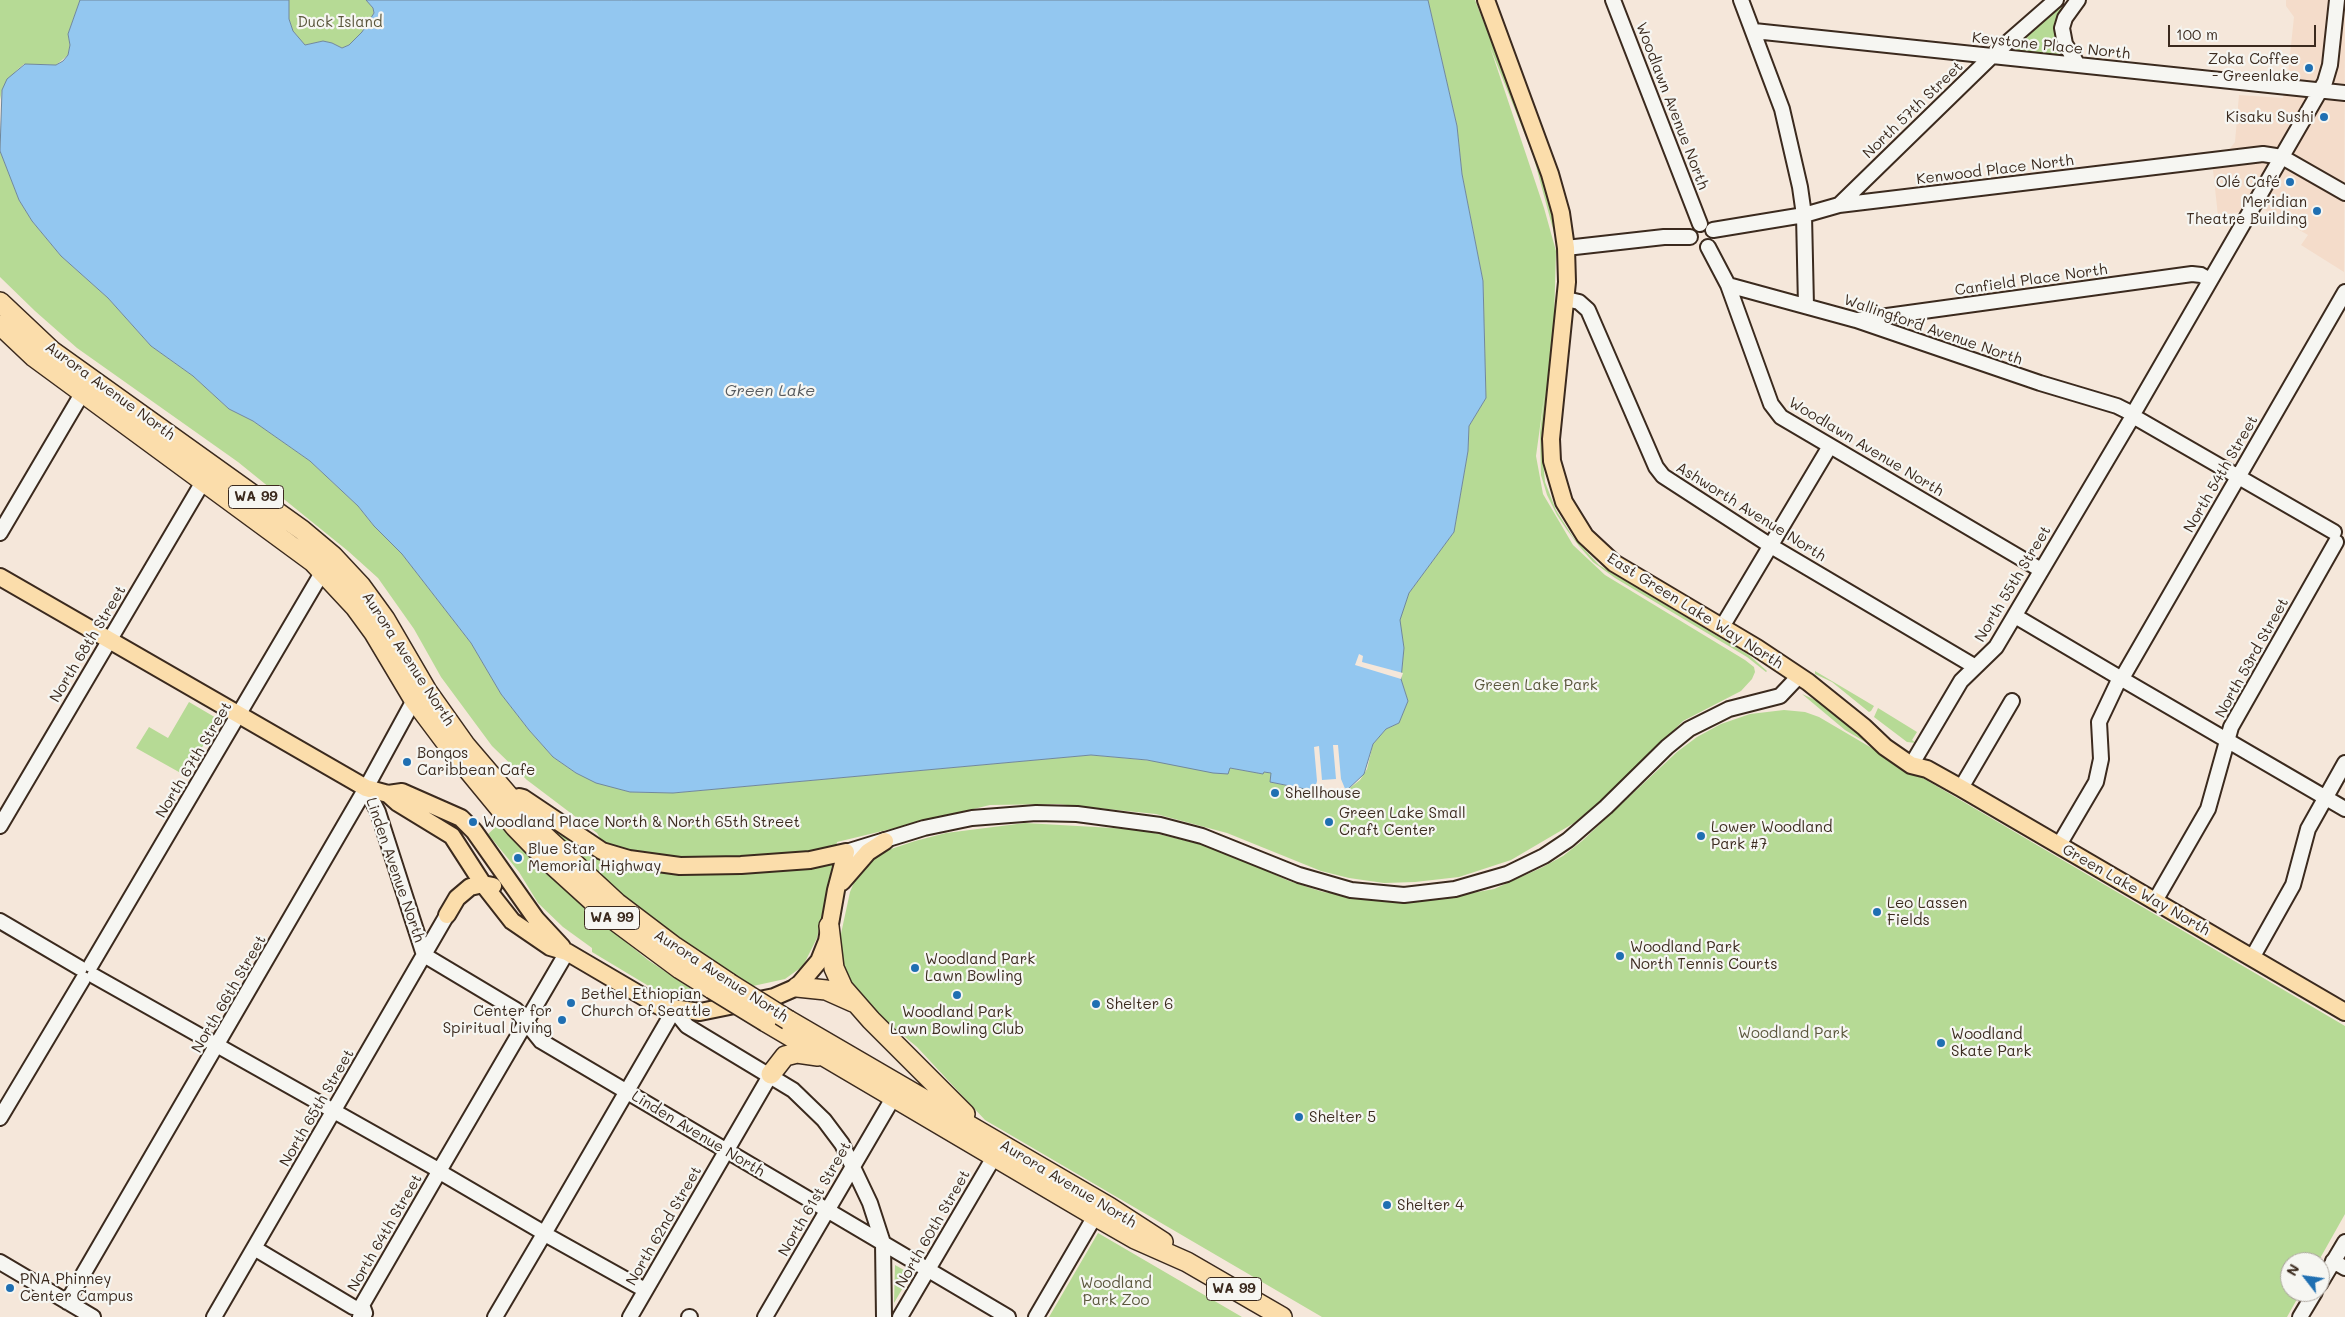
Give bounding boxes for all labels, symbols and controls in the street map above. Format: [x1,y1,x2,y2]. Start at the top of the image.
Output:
park label: Duck Island [298,13,382,31]
scale bar [2170,15,2318,47]
street label: Woodlawn Avenue North [1632,20,1712,192]
text: 100 m [2176,24,2218,44]
street label: Keystone Place North [1971,29,2131,63]
place label: Zoka Coffee - Greenlake [2208,50,2299,85]
street label: North 57th Street [1859,58,1967,162]
marker: Zoka Coffee - Greenlake [2303,62,2315,74]
place label: Kisaku Sushi [2226,108,2314,126]
marker: Kisaku Sushi [2318,111,2330,123]
street label: Kenwood Place North [1915,151,2075,189]
place label: Olé Café [2216,173,2280,191]
marker: Olé Café [2284,176,2296,188]
place label: Meridian Theatre Building [2186,193,2307,228]
marker: Meridian Theatre Building [2311,205,2323,217]
street label: Canfield Place North [1954,260,2108,300]
street label: Wallingford Avenue North [1841,291,2025,369]
street label: Aurora Avenue North [42,338,178,444]
water label: Green Lake [725,381,815,401]
street label: Woodlawn Avenue North [1785,394,1947,500]
street label: North 54th Street [2180,412,2262,536]
street label: Ashworth Avenue North [1673,458,1829,566]
road number: WA 99 [228,486,284,508]
street label: North 55th Street [1971,523,2055,645]
street label: East Green Lake Way North [1604,549,1786,673]
street label: North 68th Street [46,582,130,706]
street label: Aurora Avenue North [358,589,458,729]
street label: North 53rd Street [2212,595,2292,721]
park label: Green Lake Park [1474,676,1598,694]
street label: North 67th Street [152,699,236,821]
place label: Bongos Caribbean Cafe [417,744,535,779]
marker: Bongos Caribbean Cafe [401,756,413,768]
place label: Shellhouse [1285,784,1361,802]
marker: Shellhouse [1269,787,1281,799]
street label: Linden Avenue North [362,795,428,945]
place label: Green Lake Small Craft Center [1339,804,1466,839]
place label: Woodland Place North & North 65th Street [483,813,800,831]
marker: Woodland Place North & North 65th Street [467,816,479,828]
marker: Green Lake Small Craft Center [1323,816,1335,828]
place label: Lower Woodland Park #7 [1711,818,1832,853]
marker: Lower Woodland Park #7 [1695,830,1707,842]
place label: Blue Star Memorial Highway [528,840,661,875]
street label: Green Lake Way North [2059,840,2213,940]
marker: Blue Star Memorial Highway [512,852,524,864]
place label: Leo Lassen Fields [1887,894,1967,929]
road number: WA 99 [584,906,640,930]
marker: Leo Lassen Fields [1871,906,1883,918]
street label: Aurora Avenue North [651,926,791,1026]
street label: North 66th Street [188,932,270,1056]
place label: Woodland Park North Tennis Courts [1630,938,1778,973]
place label: Woodland Park Lawn Bowling [925,950,1035,985]
marker: Woodland Park North Tennis Courts [1614,950,1626,962]
marker: Woodland Park Lawn Bowling [909,962,921,974]
place label: Bethel Ethiopian Church of Seattle [581,985,711,1020]
marker: Woodland Park Lawn Bowling Club [951,989,963,1001]
place label: Shelter 6 [1106,995,1173,1013]
marker: Bethel Ethiopian Church of Seattle [565,997,577,1009]
marker: Shelter 6 [1090,998,1102,1010]
place label: Center for Spiritual Living [443,1002,552,1037]
place label: Woodland Park Lawn Bowling Club [890,1003,1024,1038]
marker: Center for Spiritual Living [556,1014,568,1026]
park label: Woodland Park [1738,1024,1848,1042]
place label: Woodland Skate Park [1951,1025,2031,1060]
marker: Woodland Skate Park [1935,1037,1947,1049]
street label: North 65th Street [276,1046,358,1170]
street label: Linden Avenue North [628,1087,768,1181]
place label: Shelter 5 [1309,1108,1376,1126]
marker: Shelter 5 [1293,1111,1305,1123]
street label: Aurora Avenue North [997,1136,1139,1232]
street label: North 61st Street [775,1138,855,1260]
street label: North 62nd Street [622,1163,706,1289]
street label: North 60th Street [892,1167,974,1291]
street label: North 64th Street [344,1171,426,1295]
place label: Shelter 4 [1397,1196,1464,1214]
marker: Shelter 4 [1381,1199,1393,1211]
north arrow [2280,1252,2330,1302]
text: N [2282,1260,2303,1279]
place label: PNA Phinney Center Campus [20,1270,133,1305]
park label: Woodland Park Zoo [1080,1274,1152,1309]
road number: WA 99 [1206,1278,1262,1300]
marker: PNA Phinney Center Campus [4,1282,16,1294]

